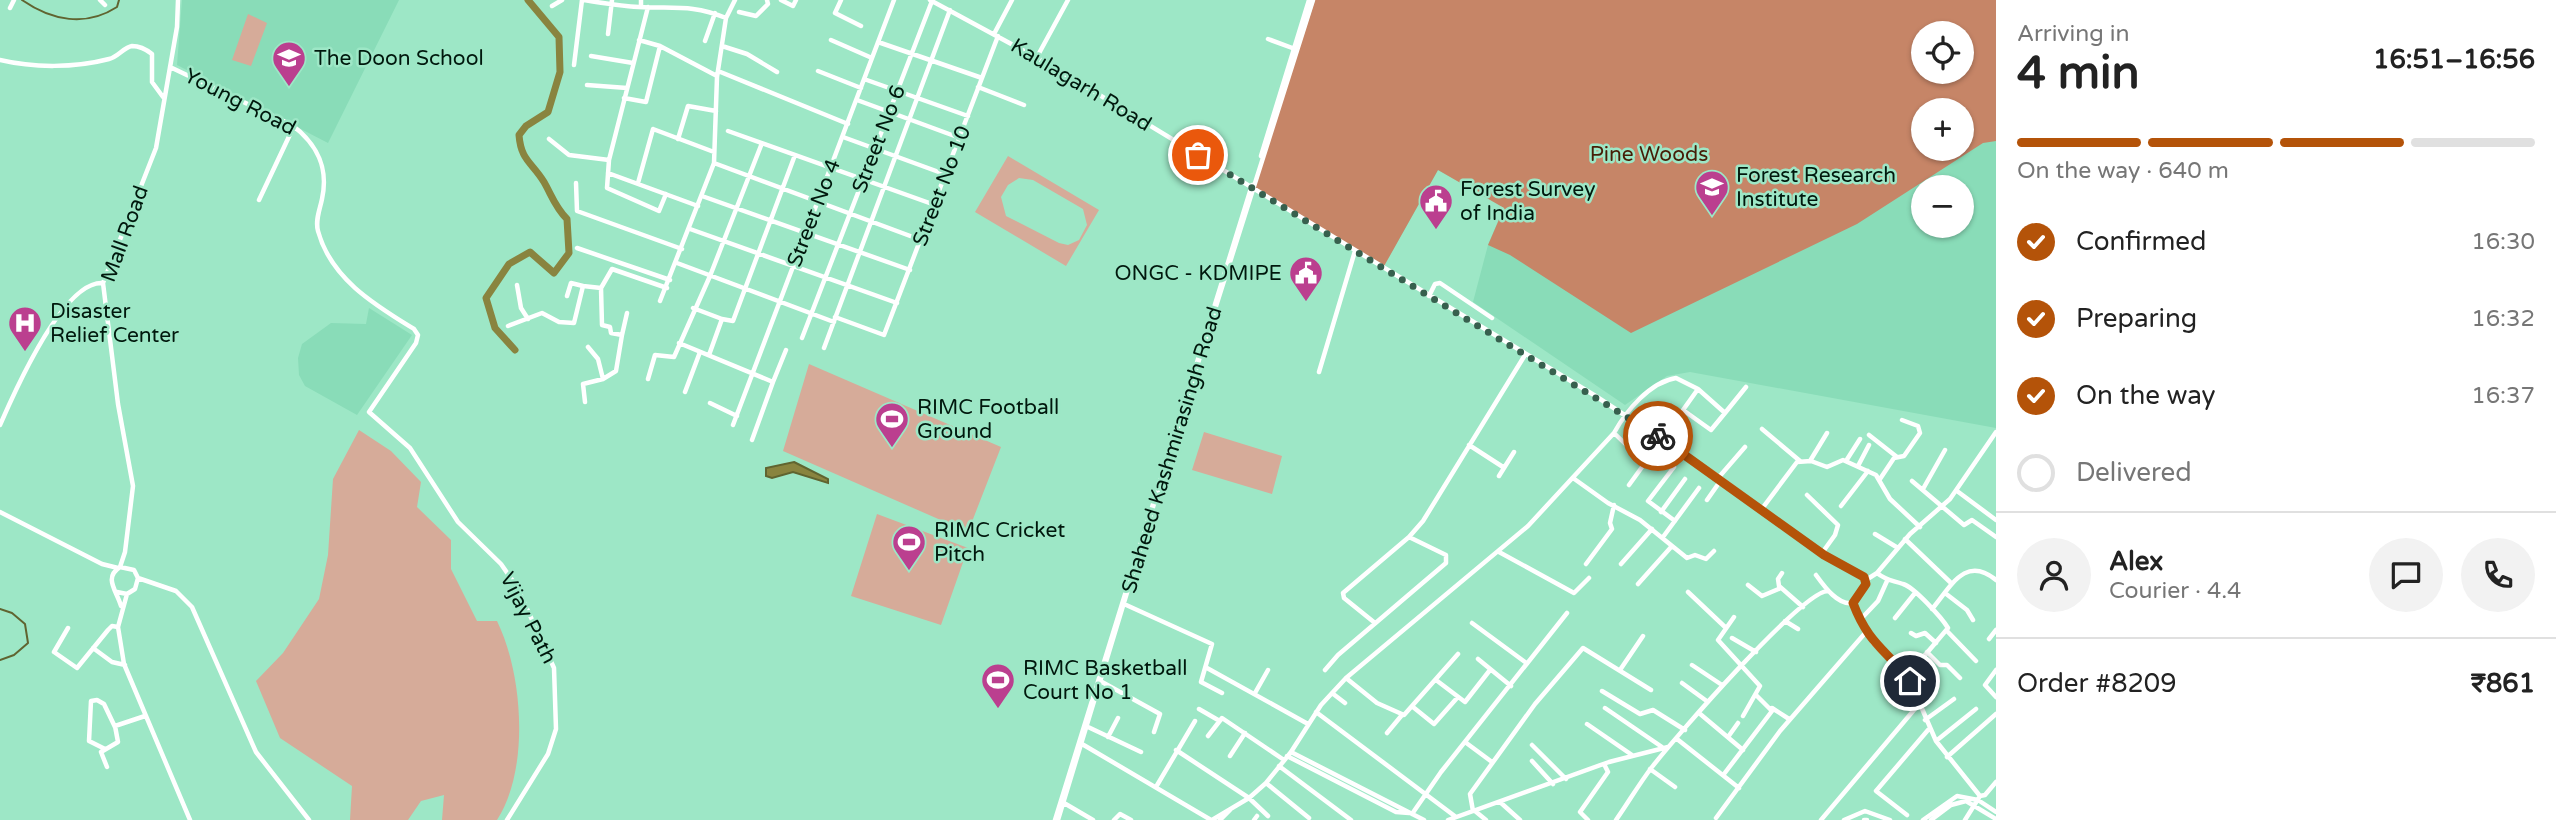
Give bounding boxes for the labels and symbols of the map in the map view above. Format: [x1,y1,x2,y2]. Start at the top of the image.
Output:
street label: Kaulagarh Road [1006,33,1156,137]
school or university icon: The Doon School [270,39,308,88]
place label: The Doon School [314,46,484,71]
street label: Young Road [180,63,300,141]
street label: Street No 6 [847,82,911,196]
street label: Street No 10 [908,122,976,250]
pin [1168,125,1228,185]
park label: Pine Woods [1590,142,1708,167]
street label: Street No 4 [782,156,846,270]
place label: Forest Research Institute [1736,163,1896,212]
school or university icon: Forest Research Institute [1693,168,1731,217]
place label: Forest Survey of India [1460,177,1595,226]
street label: Mall Road [96,182,154,286]
public building icon: Forest Survey of India [1417,182,1455,231]
public building icon: ONGC - KDMIPE [1287,254,1325,303]
place label: ONGC - KDMIPE [1114,261,1282,286]
place label: Disaster Relief Center [50,299,179,348]
hospital icon: Disaster Relief Center [6,304,44,353]
street label: Shaheed Kashmirasingh Road [1116,304,1228,596]
place label: RIMC Football Ground [917,395,1059,444]
sports icon: RIMC Football Ground [873,400,911,449]
courier [1623,401,1693,471]
place label: RIMC Cricket Pitch [934,518,1065,567]
sports icon: RIMC Cricket Pitch [890,523,928,572]
street label: Vijay Path [494,568,562,668]
pin [1880,651,1940,711]
place label: RIMC Basketball Court No 1 [1023,656,1187,705]
sports icon: RIMC Basketball Court No 1 [979,661,1017,710]

